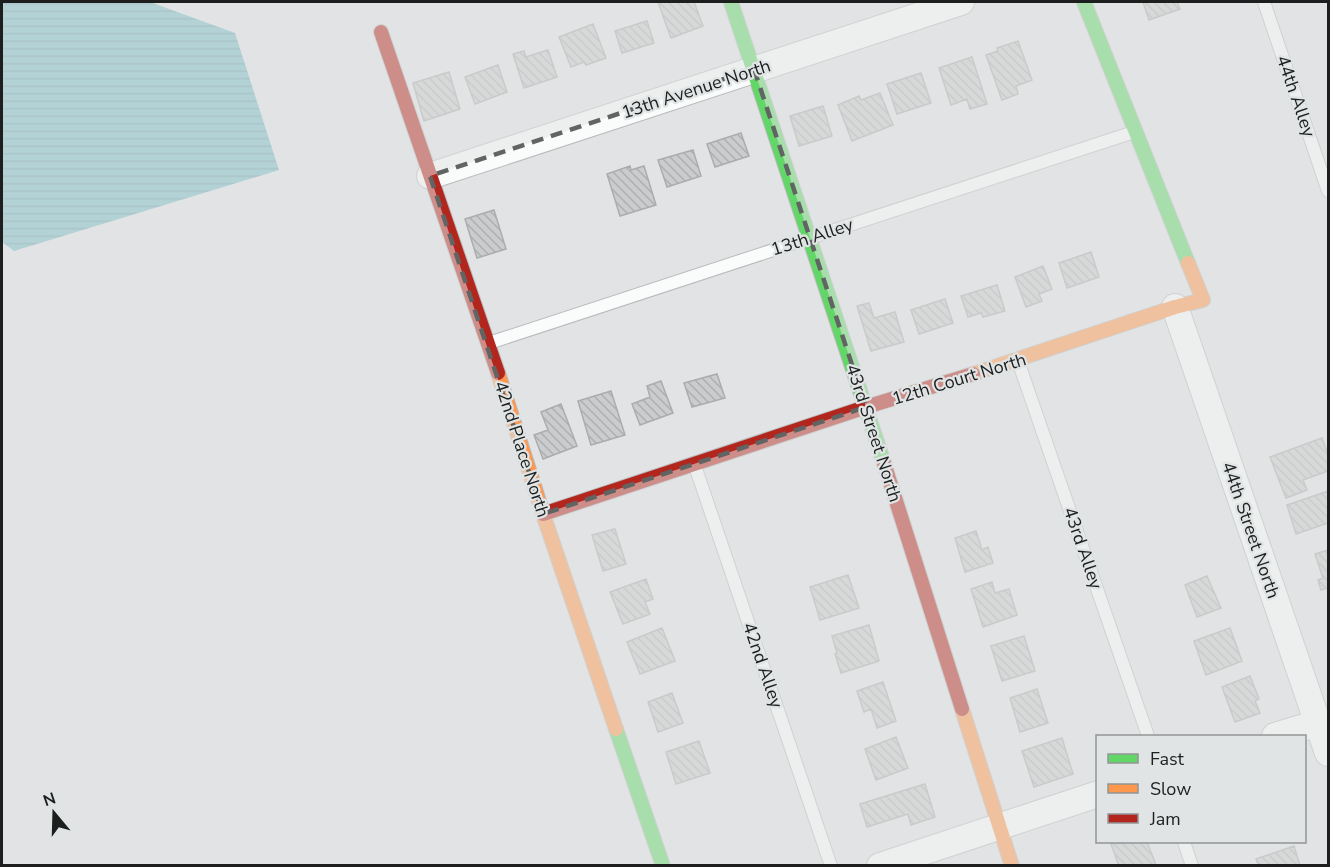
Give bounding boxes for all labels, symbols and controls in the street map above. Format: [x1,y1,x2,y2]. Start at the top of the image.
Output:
street label: 44th Alley [1271,52,1321,141]
street label: 13th Avenue North [618,54,774,124]
street label: 13th Alley [768,212,857,262]
street label: 12th Court North [889,347,1029,411]
street label: 43rd Street North [840,361,908,505]
street label: 42nd Place North [489,378,555,520]
street label: 44th Street North [1216,458,1286,602]
street label: 43rd Alley [1058,504,1108,593]
street label: 42nd Alley [737,619,789,712]
legend [1096,735,1306,843]
text: Fast [1150,747,1185,771]
text: Slow [1150,777,1191,801]
north arrow [24,783,84,843]
text: N [40,787,59,812]
text: Jam [1149,807,1181,831]

